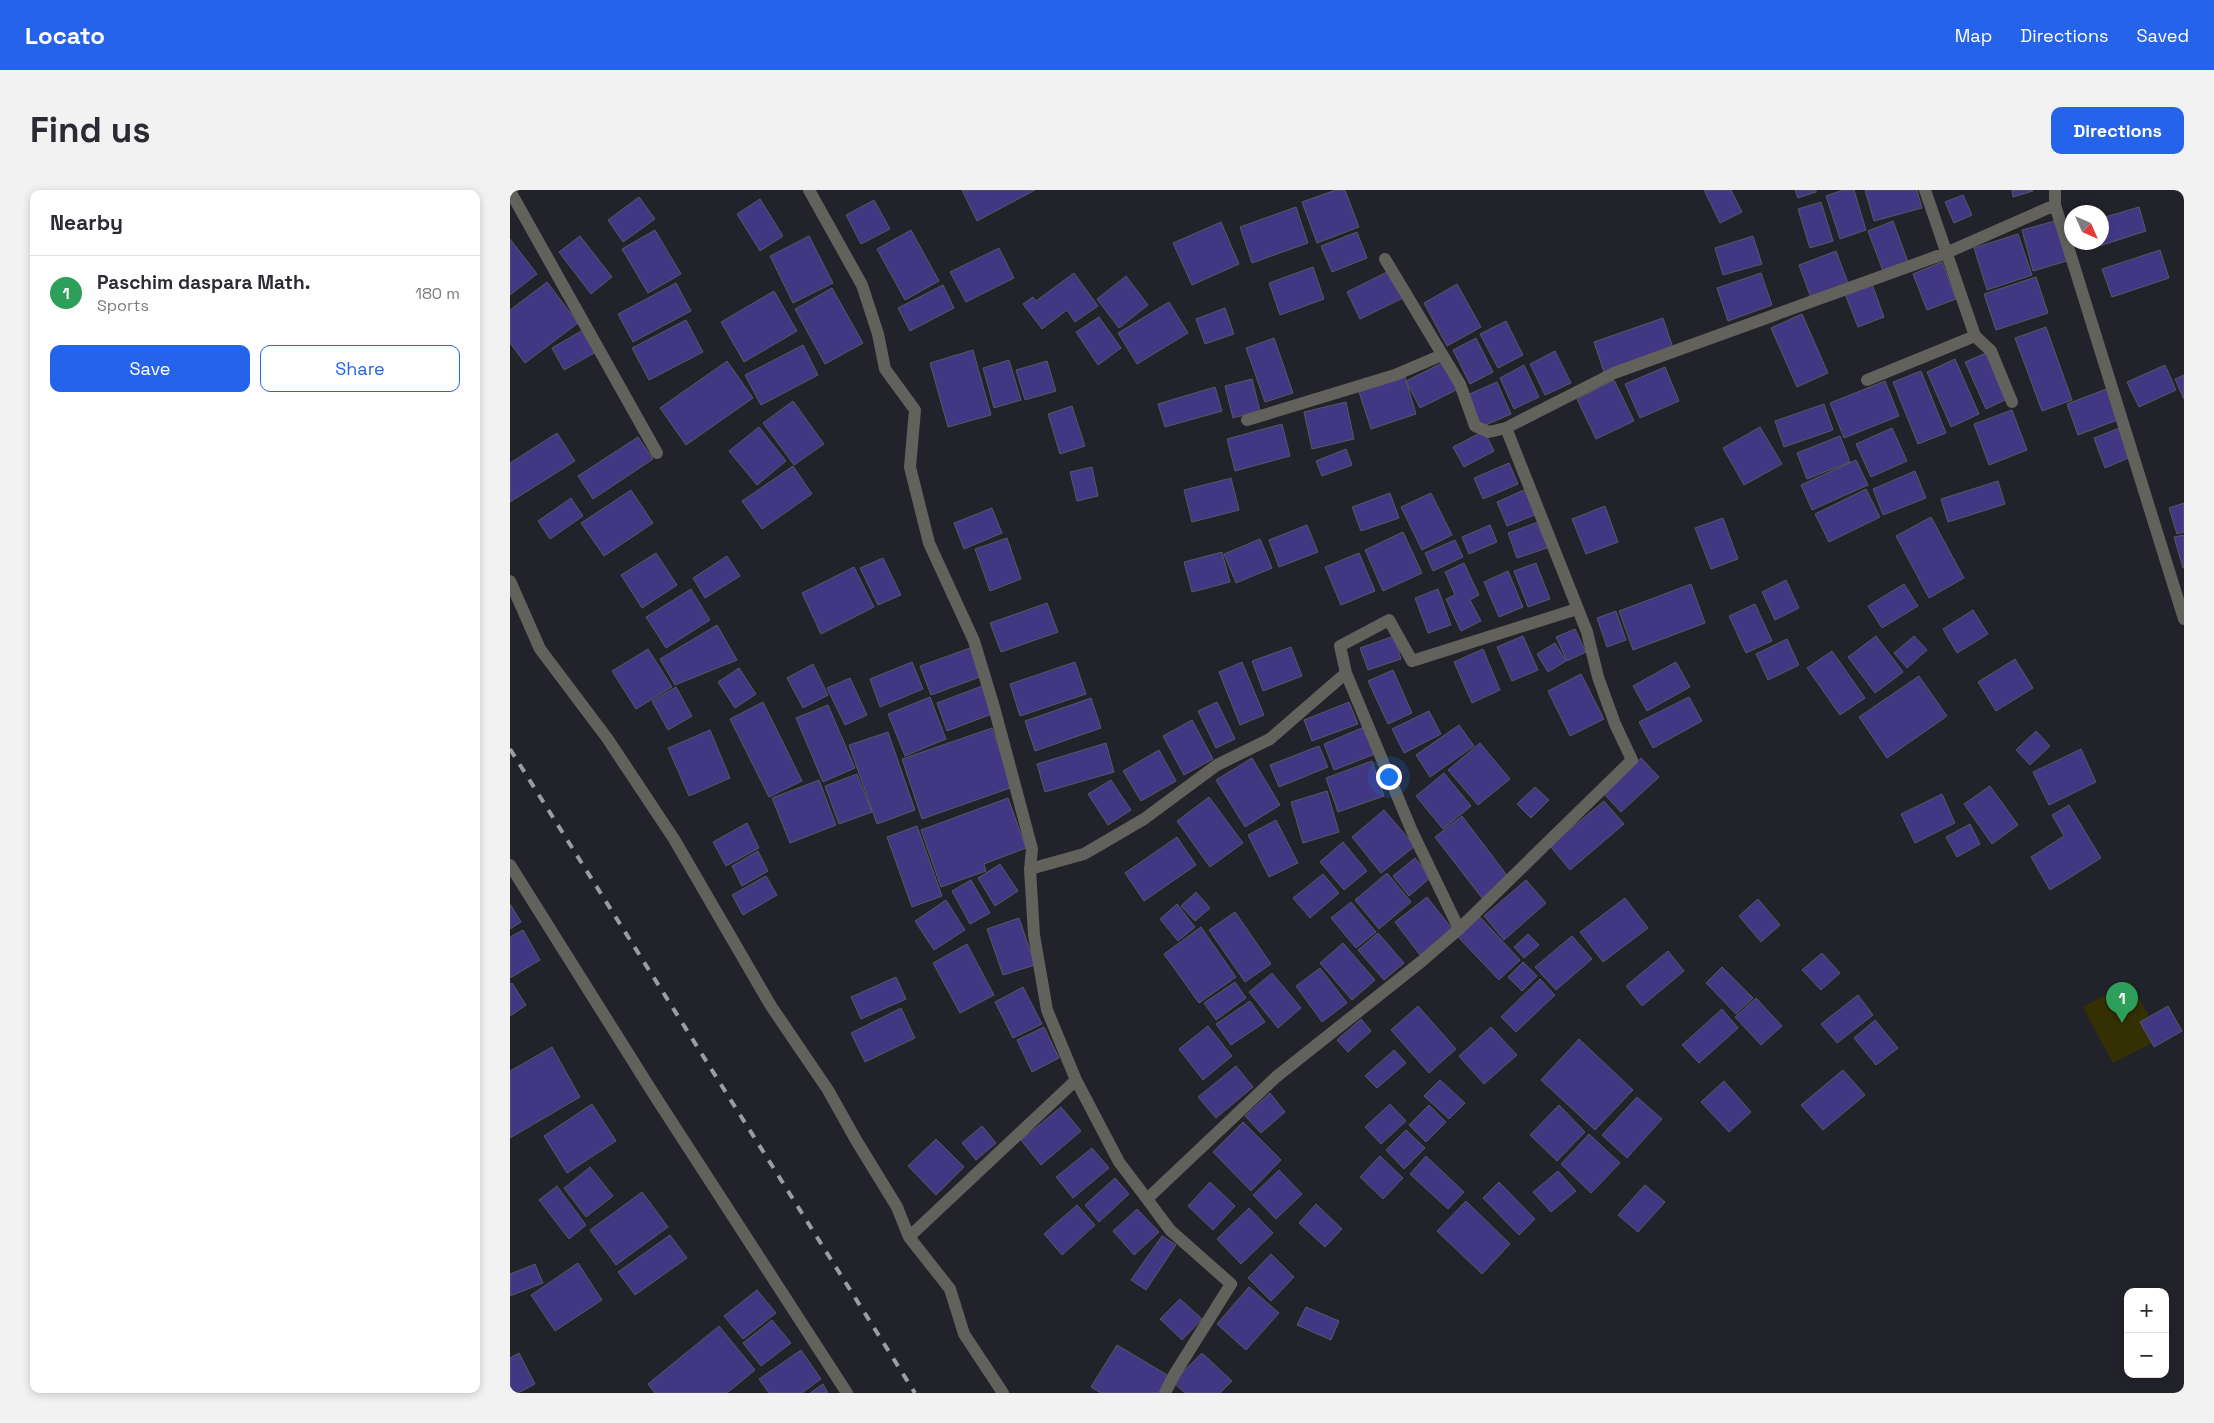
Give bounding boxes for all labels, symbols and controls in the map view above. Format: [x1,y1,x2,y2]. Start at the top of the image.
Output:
text: Locato [25,20,105,51]
text: Map [1955,24,1992,47]
text: Directions [2020,24,2109,47]
text: Saved [2137,24,2189,47]
button: Directions [2051,107,2184,154]
text: Find us [30,108,151,152]
north arrow [2064,205,2109,250]
text: Nearby [50,209,123,236]
text: Paschim daspara Math. [97,270,310,295]
text: 1 [62,283,70,304]
text: 180 m [415,283,460,304]
text: Sports [97,295,149,316]
button: Save [50,345,250,392]
button: Share [260,345,460,392]
your location [1376,764,1402,790]
pin: 1 [2106,982,2138,1023]
map controls [2124,1288,2169,1378]
button: + [2124,1288,2169,1333]
button: − [2124,1333,2169,1378]

